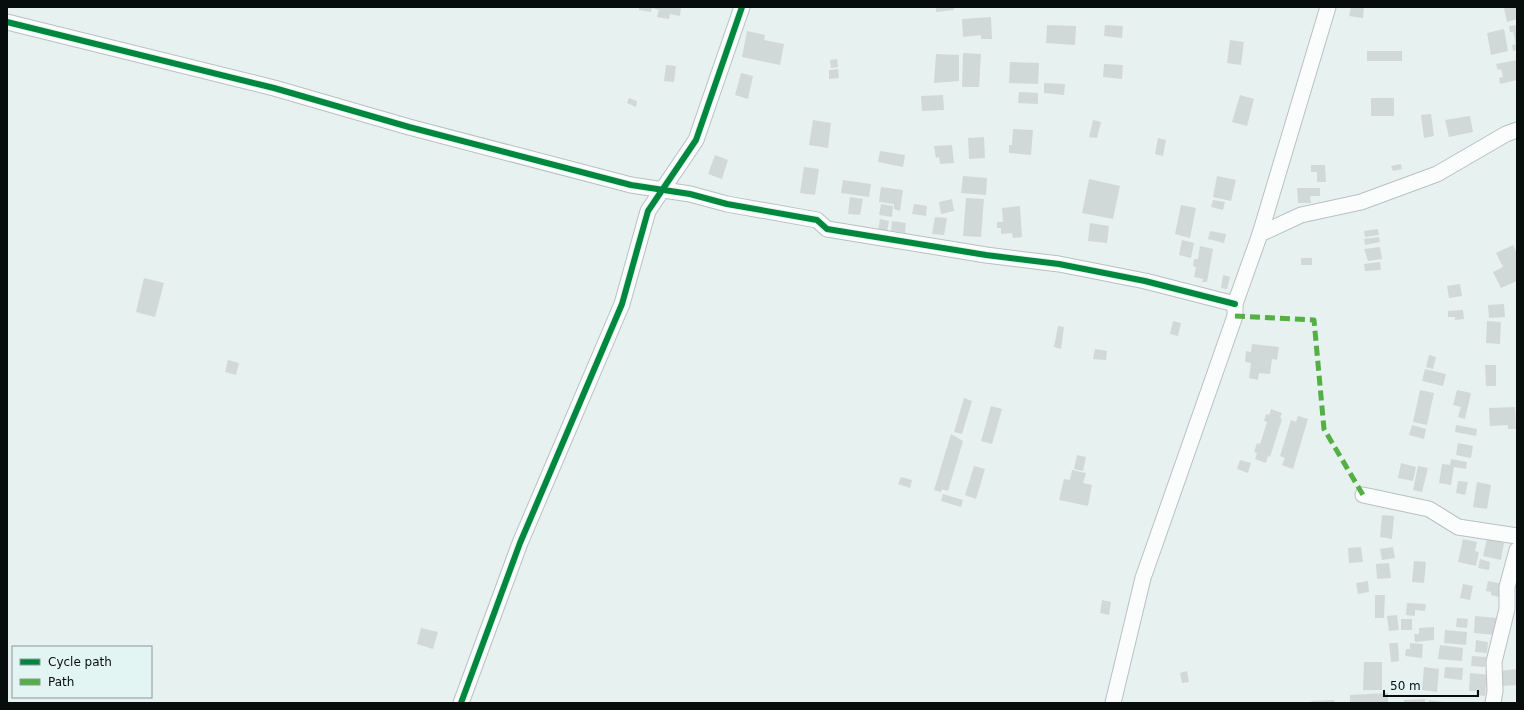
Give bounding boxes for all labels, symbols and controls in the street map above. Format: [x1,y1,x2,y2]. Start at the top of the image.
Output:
legend [12,646,152,698]
text: Cycle path [48,655,112,669]
scale bar [1384,672,1478,698]
text: Path [48,675,74,689]
text: 50 m [1390,679,1421,693]

